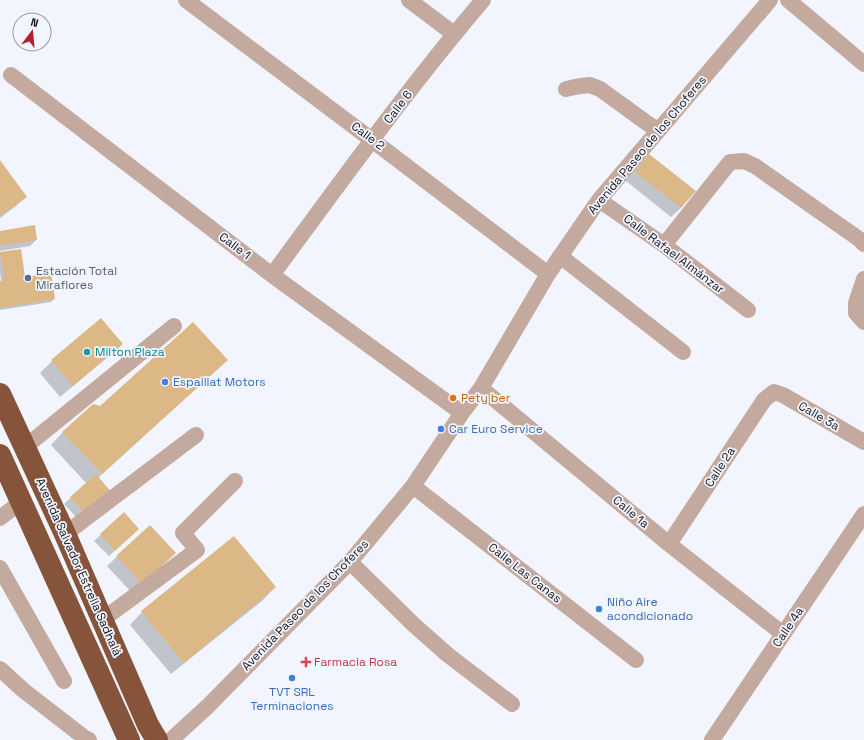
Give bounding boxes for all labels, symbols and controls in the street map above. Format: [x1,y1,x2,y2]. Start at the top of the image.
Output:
north arrow [12,12,52,52]
text: N [29,15,40,30]
street label: Avenida Paseo de los Choferes [584,72,710,218]
street label: Calle 6 [380,87,416,127]
street label: Calle 2 [348,118,388,154]
street label: Calle Rafael Almánzar [620,211,728,297]
street label: Calle 1 [216,229,254,263]
place label: Estación Total Miraflores [36,263,117,293]
marker: Estación Total Miraflores [23,273,33,283]
place label: Milton Plaza [95,344,165,360]
marker: Milton Plaza [82,347,92,357]
place label: Espaillat Motors [173,374,266,390]
marker: Espaillat Motors [160,377,170,387]
place label: Pety ber [461,390,511,406]
marker: Pety ber [448,393,458,403]
street label: Calle 3a [796,398,842,434]
place label: Car Euro Service [449,421,543,437]
marker: Car Euro Service [436,424,446,434]
street label: Calle 2a [701,444,739,490]
street label: Avenida Salvador Estrella Sadhalá [32,475,126,659]
street label: Calle 1a [610,492,653,532]
street label: Avenida Paseo de los Choferes [238,536,372,674]
street label: Calle Las Canas [485,539,565,607]
place label: Niño Aire acondicionado [607,594,693,624]
marker: Niño Aire acondicionado [594,604,604,614]
street label: Calle 4a [769,604,807,650]
place label: Farmacia Rosa [314,654,397,670]
marker: Farmacia Rosa [301,657,311,667]
marker: TVT SRL Terminaciones [287,673,297,683]
place label: TVT SRL Terminaciones [250,684,334,714]

